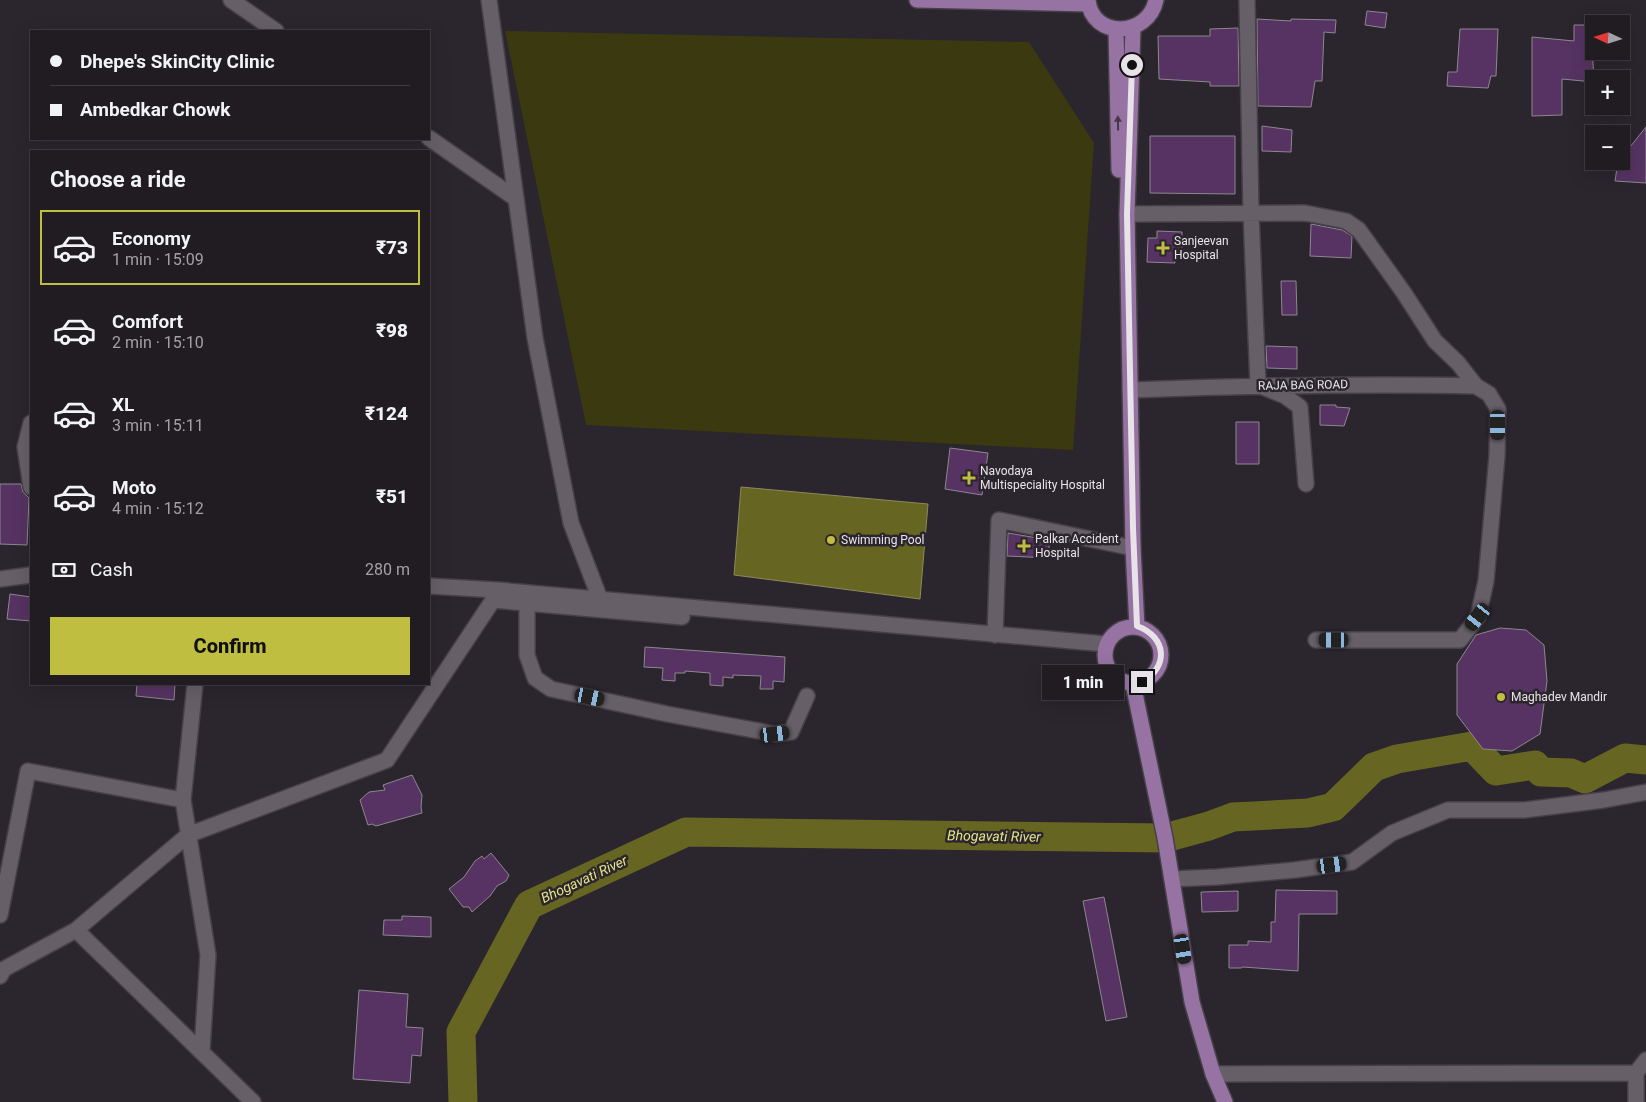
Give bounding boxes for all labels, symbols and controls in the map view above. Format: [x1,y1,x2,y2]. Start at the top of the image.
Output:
north arrow [1585,15,1630,60]
map controls [1585,15,1630,170]
text: Dhepe's SkinCity Clinic [80,50,275,73]
route start [1121,54,1143,76]
button: + [1585,70,1630,115]
text: Ambedkar Chowk [80,98,230,121]
one-way arrow [1114,115,1122,131]
button: − [1585,125,1630,170]
text: Choose a ride [50,167,186,192]
icon: car [52,225,97,270]
text: Economy [112,227,191,250]
place label: Sanjeevan Hospital [1174,234,1229,262]
text: ₹73 [376,236,408,259]
marker: Sanjeevan Hospital [1156,241,1170,255]
text: 1 min · 15:09 [112,250,204,269]
icon: car [52,308,97,353]
text: Comfort [112,310,183,333]
text: ₹98 [376,319,408,342]
text: 2 min · 15:10 [112,333,204,352]
street label: RAJA BAG ROAD [1258,377,1348,393]
icon: car [52,391,97,436]
text: XL [112,393,134,416]
text: ₹124 [365,402,408,425]
car [1490,410,1505,440]
text: 3 min · 15:11 [112,416,204,435]
place label: Navodaya Multispeciality Hospital [980,464,1105,492]
marker: Navodaya Multispeciality Hospital [962,471,976,485]
icon: car [52,474,97,519]
text: Moto [112,476,156,499]
text: ₹51 [376,485,408,508]
text: 4 min · 15:12 [112,499,204,518]
place label: Palkar Accident Hospital [1035,532,1119,560]
place label: Swimming Pool [841,533,924,547]
marker: Swimming Pool [825,534,837,546]
marker: Palkar Accident Hospital [1017,539,1031,553]
icon: cash [50,556,78,584]
text: Cash [90,558,133,581]
text: 280 m [365,560,410,579]
car [1462,601,1493,633]
button: Confirm [50,617,410,675]
car [1319,633,1349,648]
callout: 1 min [1042,664,1124,700]
route end [1131,671,1153,693]
text: 1 min [1063,673,1103,692]
car [573,687,606,707]
place label: Maghadev Mandir [1511,690,1607,704]
marker: Maghadev Mandir [1495,691,1507,703]
car [759,725,790,743]
water label: Bhogavati River [947,827,1041,845]
water label: Bhogavati River [538,852,630,906]
car [1316,855,1347,875]
car [1173,933,1192,965]

